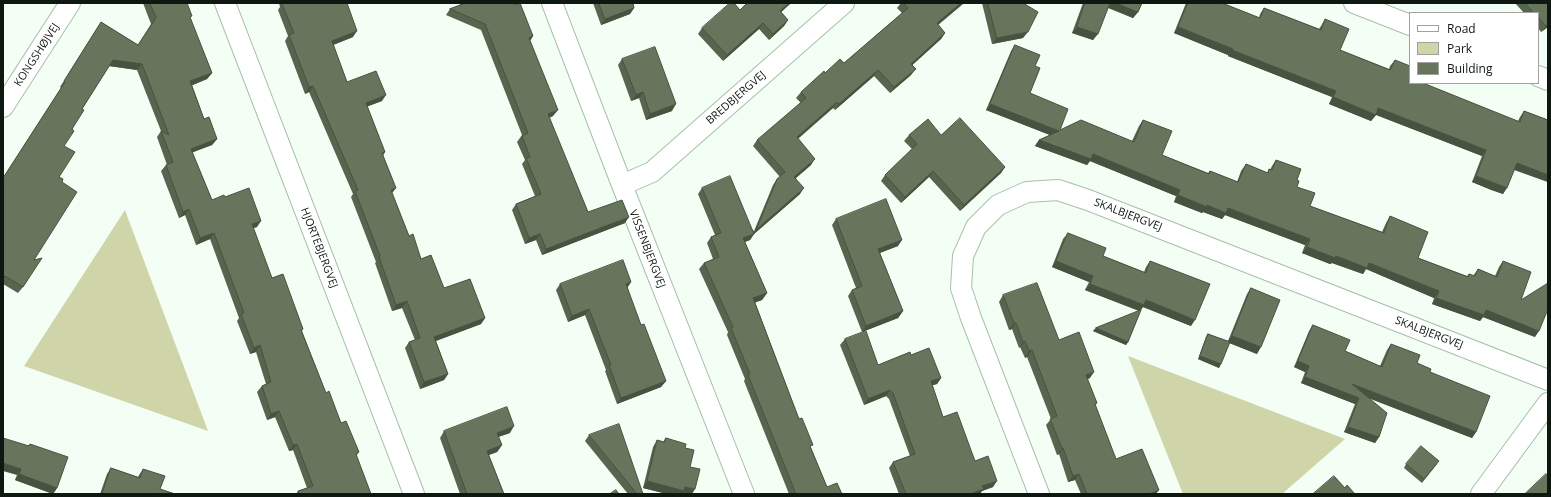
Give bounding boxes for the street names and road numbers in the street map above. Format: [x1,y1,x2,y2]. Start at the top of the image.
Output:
street label: KONGSHØJVEJ [12,21,62,89]
street label: BREDBJERGVEJ [704,69,768,127]
street label: SKALBJERGVEJ [1092,196,1164,234]
street label: HJORTEBJERGVEJ [298,206,340,290]
street label: VISSENBJERGVEJ [626,208,668,290]
street label: SKALBJERGVEJ [1393,314,1465,352]

